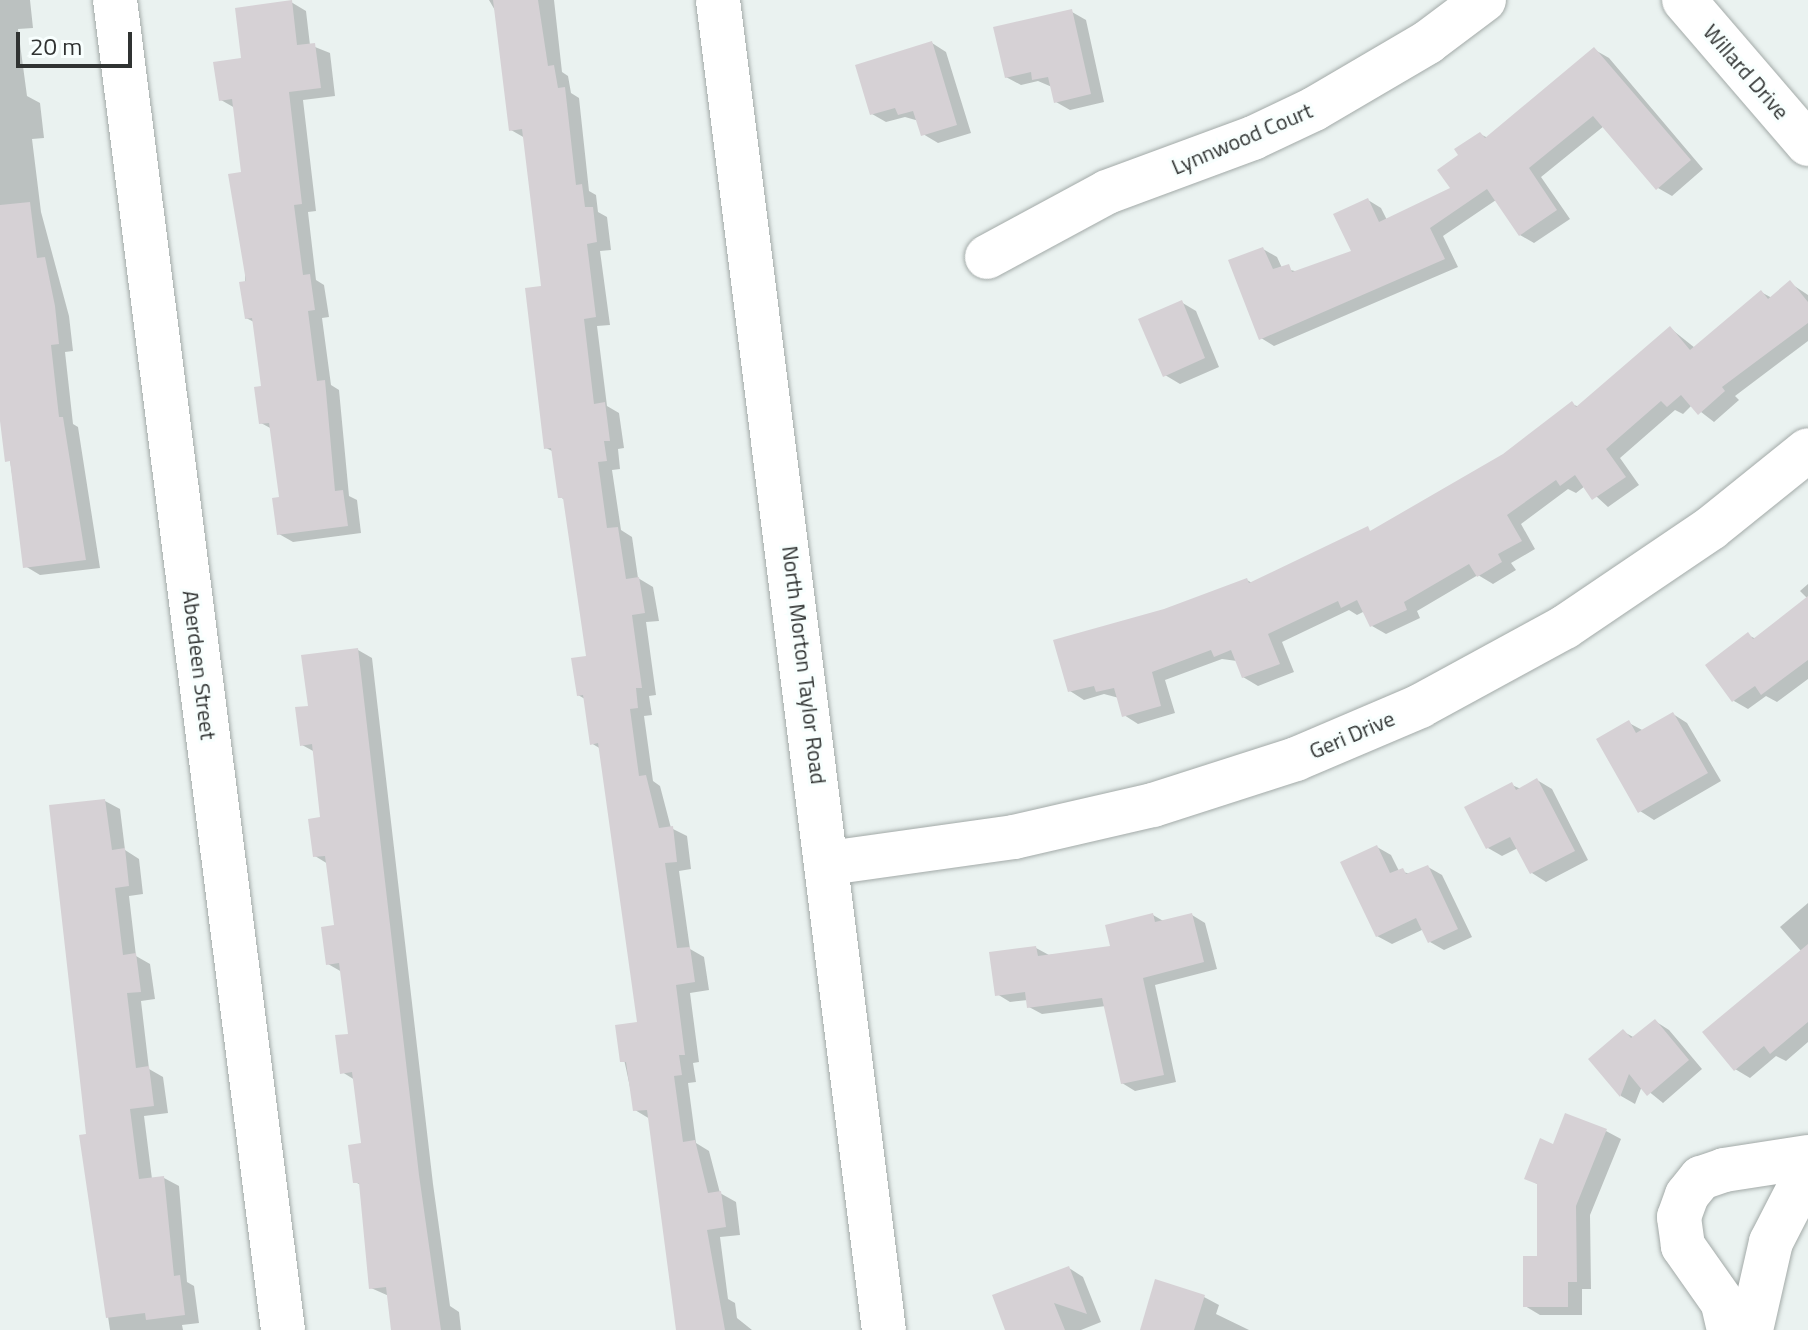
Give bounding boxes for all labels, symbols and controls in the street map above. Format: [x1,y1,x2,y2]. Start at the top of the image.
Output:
scale bar [20,16,136,66]
street label: Willard Drive [1698,19,1794,125]
text: 20 m [30,28,82,64]
street label: Lynnwood Court [1168,97,1316,181]
street label: North Morton Taylor Road [776,544,832,786]
street label: Aberdeen Street [177,589,221,741]
street label: Geri Drive [1305,705,1399,765]

